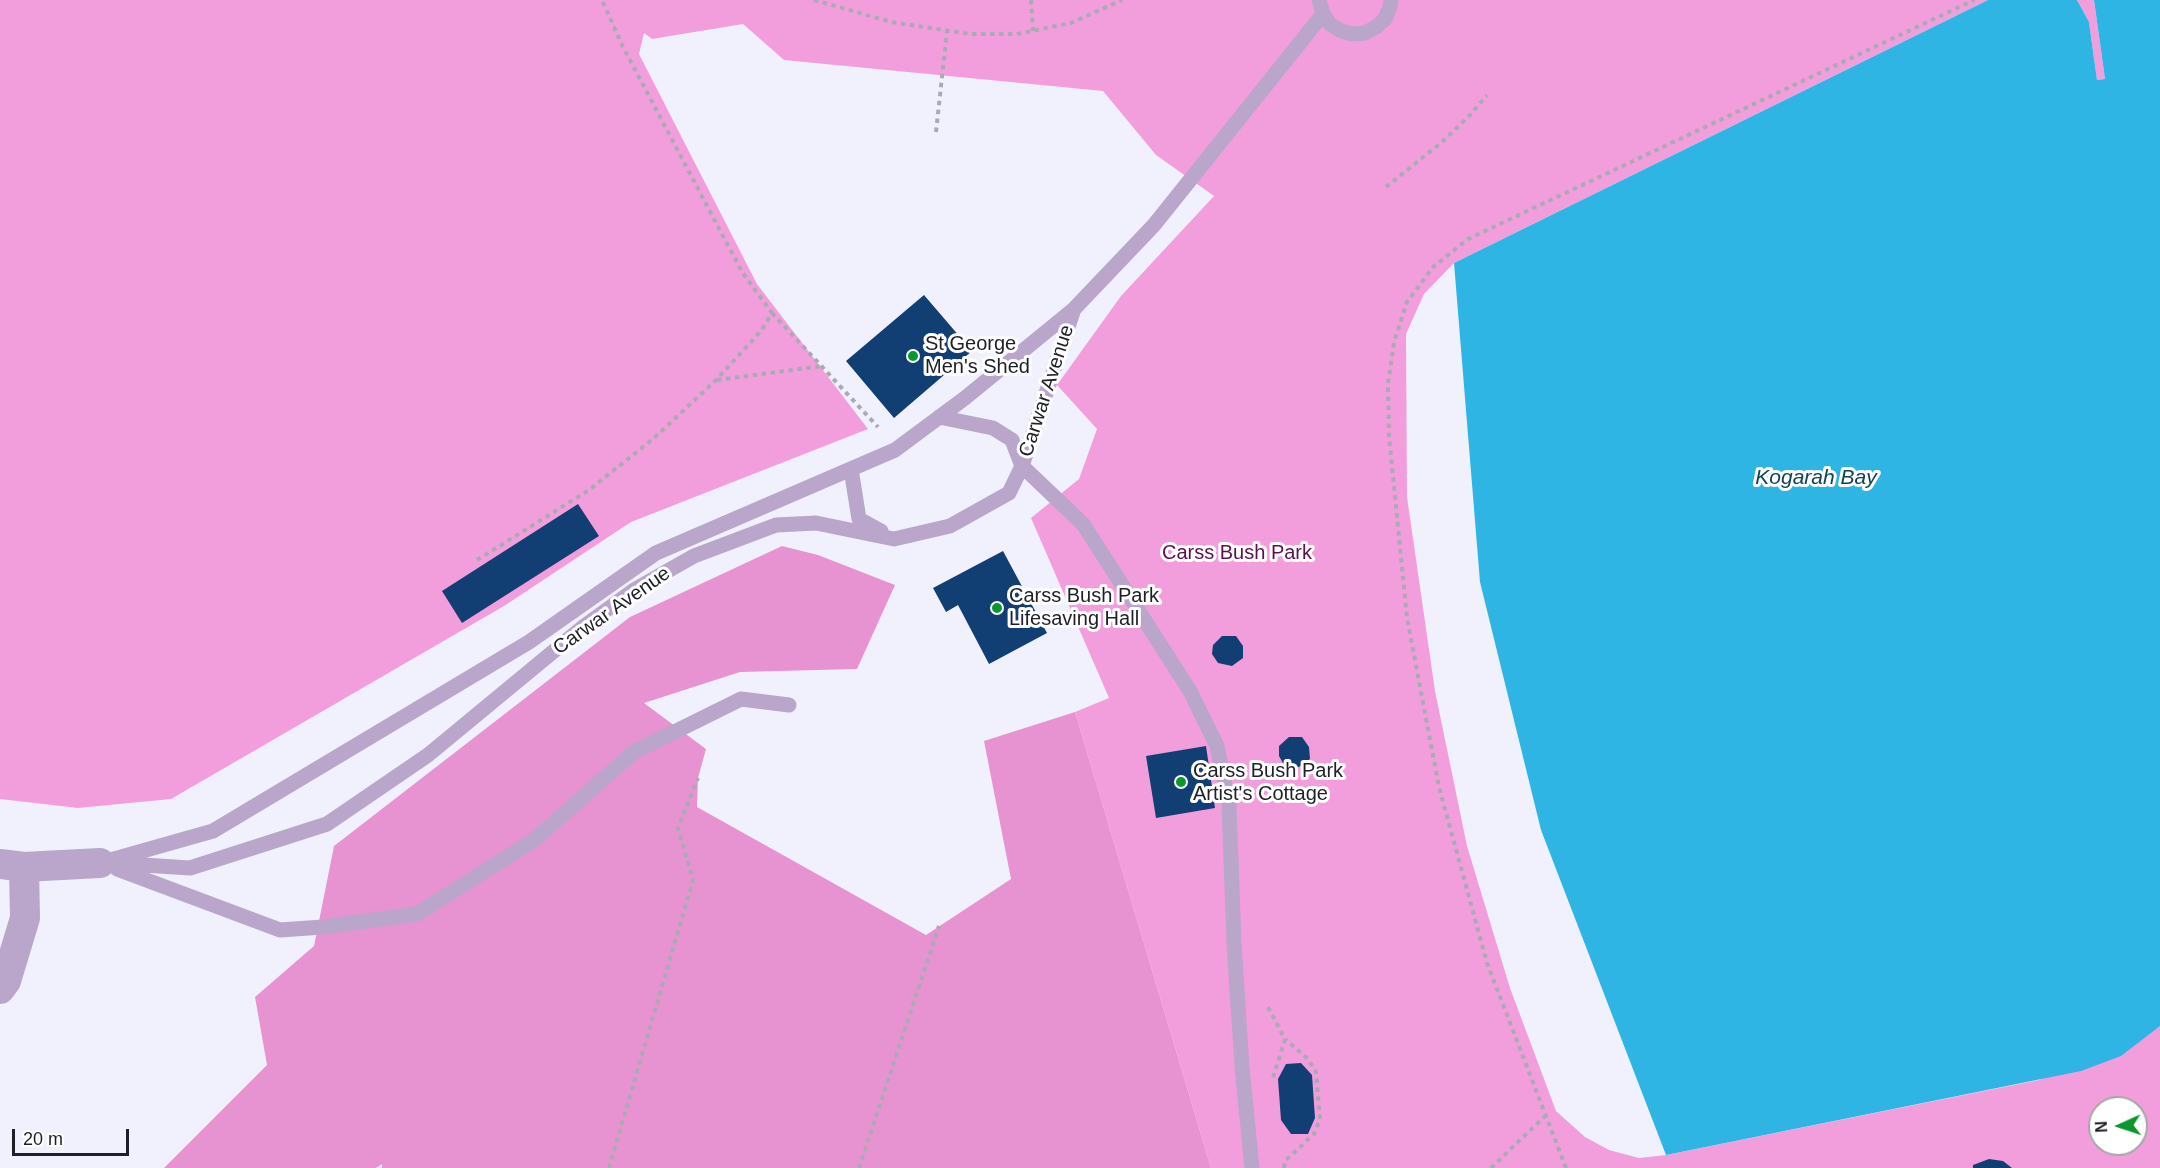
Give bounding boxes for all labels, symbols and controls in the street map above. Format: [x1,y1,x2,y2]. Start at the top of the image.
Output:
street label: Carwar Avenue [1014,322,1080,460]
place label: St George Men's Shed [925,332,1030,379]
marker: St George Men's Shed [906,349,920,363]
water label: Kogarah Bay [1755,465,1877,491]
park label: Carss Bush Park [1162,541,1312,565]
street label: Carwar Avenue [549,562,675,660]
place label: Carss Bush Park Lifesaving Hall [1009,584,1159,631]
marker: Carss Bush Park Lifesaving Hall [990,601,1004,615]
place label: Carss Bush Park Artist's Cottage [1193,759,1343,806]
marker: Carss Bush Park Artist's Cottage [1174,775,1188,789]
north arrow [2088,1096,2148,1156]
scale bar [15,1117,132,1155]
text: N [2093,1121,2110,1133]
text: 20 m [23,1129,63,1149]

